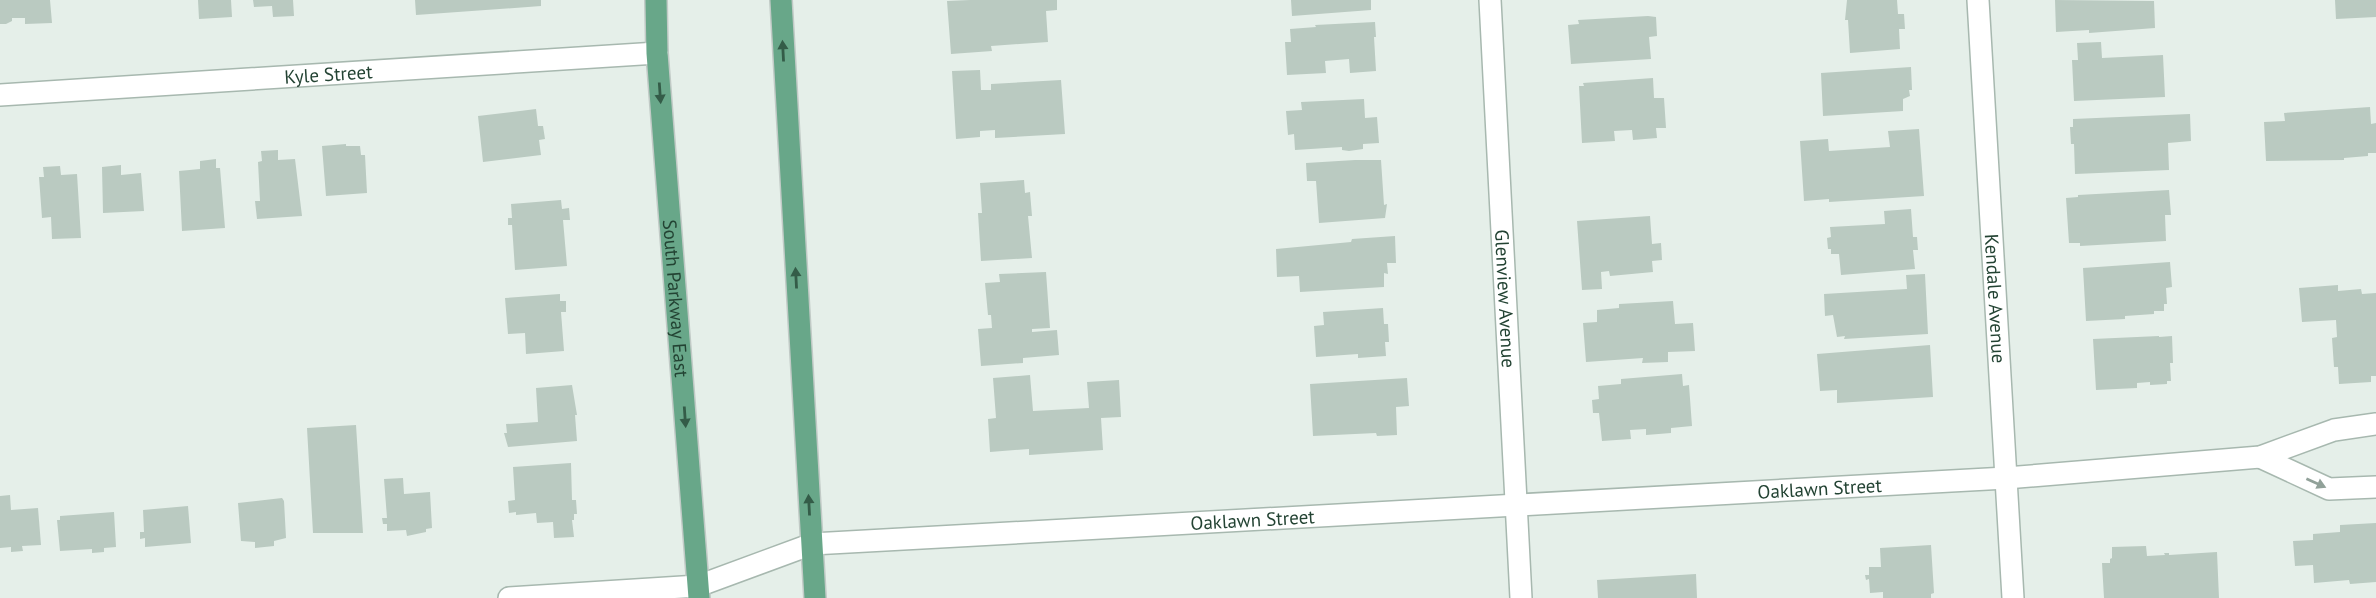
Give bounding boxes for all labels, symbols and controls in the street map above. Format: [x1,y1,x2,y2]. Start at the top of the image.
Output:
one-way arrow [778,40,789,62]
street label: Kyle Street [283,59,374,89]
one-way arrow [655,82,666,104]
street label: South Parkway East [658,218,694,379]
street label: Glenview Avenue [1490,229,1521,368]
street label: Kendale Avenue [1980,233,2011,364]
one-way arrow [791,267,802,289]
one-way arrow [680,406,691,428]
street label: Oaklawn Street [1757,473,1883,504]
one-way arrow [2306,477,2326,489]
one-way arrow [804,494,815,516]
street label: Oaklawn Street [1190,504,1316,535]

